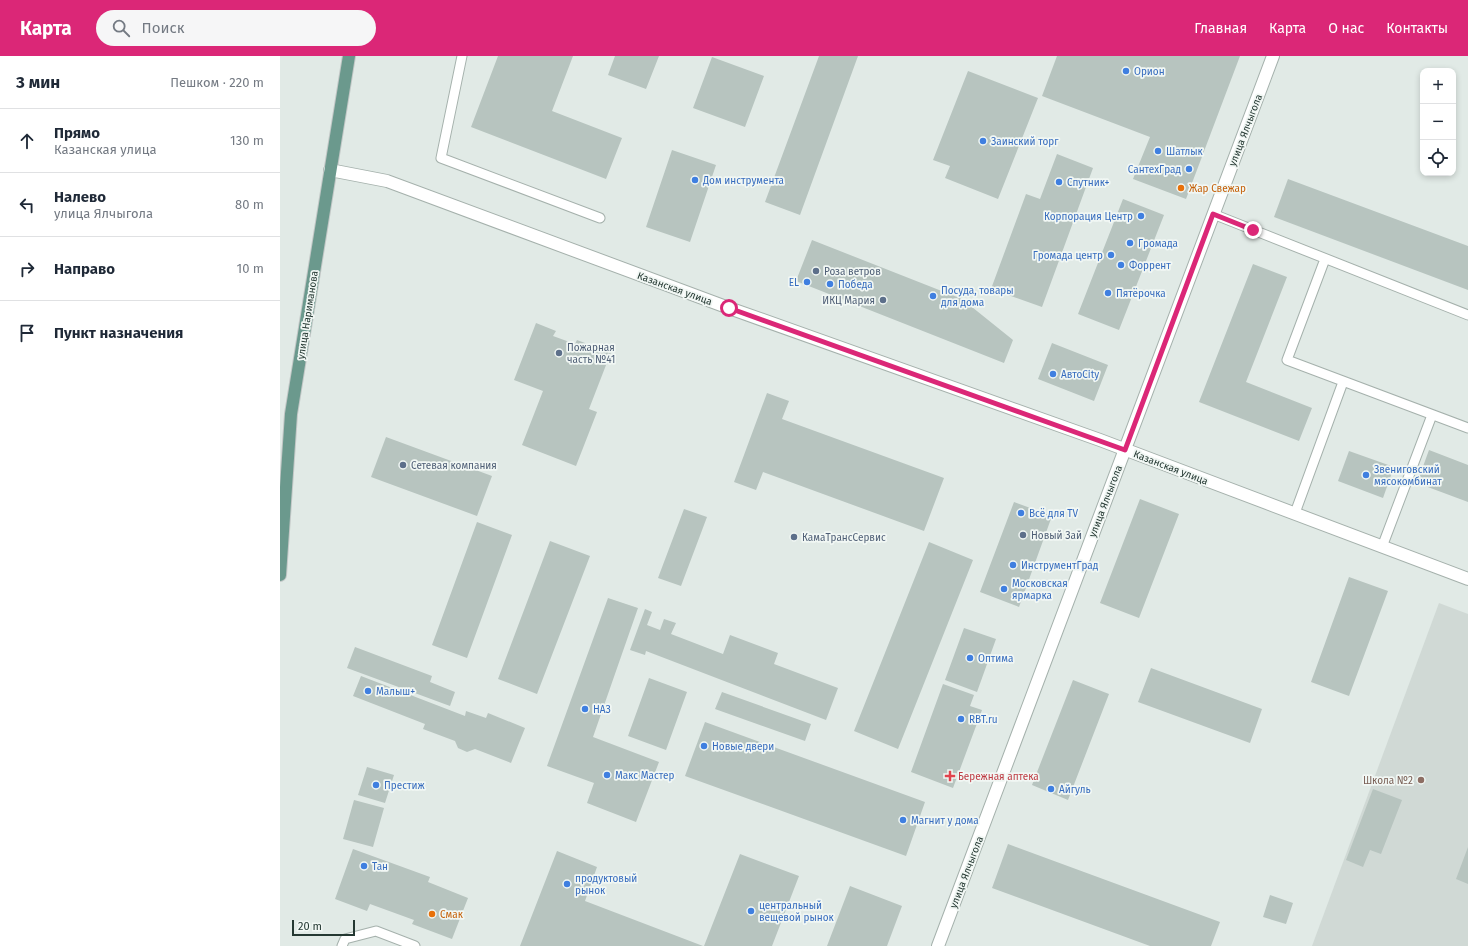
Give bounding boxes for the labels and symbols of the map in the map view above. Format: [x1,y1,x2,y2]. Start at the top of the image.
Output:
marker: Орион [1121,66,1131,76]
place label: Орион [1134,66,1165,78]
street label: улица Ялчыгола [1227,93,1265,168]
marker: Заинский торг [978,136,988,146]
place label: Заинский торг [991,136,1059,148]
marker: Шатлык [1153,146,1163,156]
place label: Шатлык [1166,146,1204,158]
place label: СантехГрад [1128,164,1181,176]
marker: СантехГрад [1184,164,1194,174]
marker: Дом инструмента [690,175,700,185]
place label: Дом инструмента [702,175,784,187]
marker: Спутник+ [1054,177,1064,187]
place label: Спутник+ [1067,177,1110,189]
marker: Жар Свежар [1176,183,1186,193]
place label: Жар Свежар [1189,183,1246,195]
place label: Корпорация Центр [1044,211,1133,223]
marker: Корпорация Центр [1136,211,1146,221]
route end [1244,221,1262,239]
marker: Громада [1125,238,1135,248]
place label: Громада [1138,238,1178,250]
place label: Громада центр [1033,250,1103,262]
marker: Громада центр [1106,250,1116,260]
marker: Форрент [1116,260,1126,270]
place label: Форрент [1129,260,1171,272]
marker: Роза ветров [811,266,821,276]
place label: Роза ветров [824,266,881,278]
street label: улица Нариманова [295,270,321,360]
street label: Казанская улица [636,270,714,308]
place label: EL [789,277,799,289]
marker: EL [802,277,812,287]
marker: Победа [825,279,835,289]
place label: Победа [838,279,873,291]
place label: Посуда, товары для дома [941,285,1014,309]
place label: Пятёрочка [1116,287,1166,300]
marker: Пятёрочка [1103,288,1113,298]
marker: Посуда, товары для дома [928,291,938,301]
place label: ИКЦ Мария [822,295,875,307]
marker: ИКЦ Мария [878,295,888,305]
route start [720,299,738,317]
place label: Пожарная часть №41 [567,342,615,366]
marker: Пожарная часть №41 [554,348,564,358]
marker: АвтоCity [1048,369,1058,379]
place label: АвтоCity [1061,369,1099,381]
street label: Казанская улица [1132,448,1210,488]
marker: Сетевая компания [398,460,408,470]
place label: Сетевая компания [411,460,497,472]
street label: улица Ялчыгола [1087,464,1125,539]
place label: Звениговский мясокомбинат [1374,464,1442,488]
marker: Звениговский мясокомбинат [1361,470,1371,480]
place label: Всё для TV [1029,507,1078,520]
marker: Всё для TV [1016,508,1026,518]
marker: Новый Зай [1018,530,1028,540]
place label: Новый Зай [1031,530,1082,542]
marker: КамаТрансСервис [789,532,799,542]
place label: КамаТрансСервис [802,532,886,544]
marker: ИнструментГрад [1008,560,1018,570]
place label: ИнструментГрад [1021,560,1099,572]
place label: Московская ярмарка [1012,578,1068,602]
marker: Московская ярмарка [999,584,1009,594]
marker: Оптима [965,653,975,663]
place label: Оптима [978,653,1013,665]
marker: Малыш+ [363,686,373,696]
place label: Малыш+ [376,686,415,698]
marker: НАЗ [580,704,590,714]
place label: НАЗ [593,704,611,716]
marker: RBT.ru [956,714,966,724]
place label: RBT.ru [969,714,998,726]
marker: Новые двери [699,741,709,751]
place label: Новые двери [712,741,774,753]
marker: Макс Мастер [602,770,612,780]
place label: Макс Мастер [615,770,674,782]
marker: Бережная аптека [945,771,955,781]
place label: Бережная аптека [958,771,1039,783]
place label: Школа №2 [1363,775,1413,787]
marker: Школа №2 [1416,775,1426,785]
marker: Престиж [371,780,381,790]
place label: Престиж [384,780,425,792]
marker: Айгуль [1046,784,1056,794]
place label: Айгуль [1059,784,1091,796]
marker: Магнит у дома [898,815,908,825]
place label: Магнит у дома [911,815,979,827]
street label: улица Ялчыгола [948,835,986,910]
marker: Тан [359,861,369,871]
place label: Тан [372,861,388,873]
place label: продуктовый рынок [575,873,637,897]
marker: продуктовый рынок [562,879,572,889]
place label: центральный вещевой рынок [759,900,834,924]
marker: центральный вещевой рынок [746,906,756,916]
marker: Смак [427,909,437,919]
place label: Смак [440,909,464,921]
scale bar [292,918,355,937]

